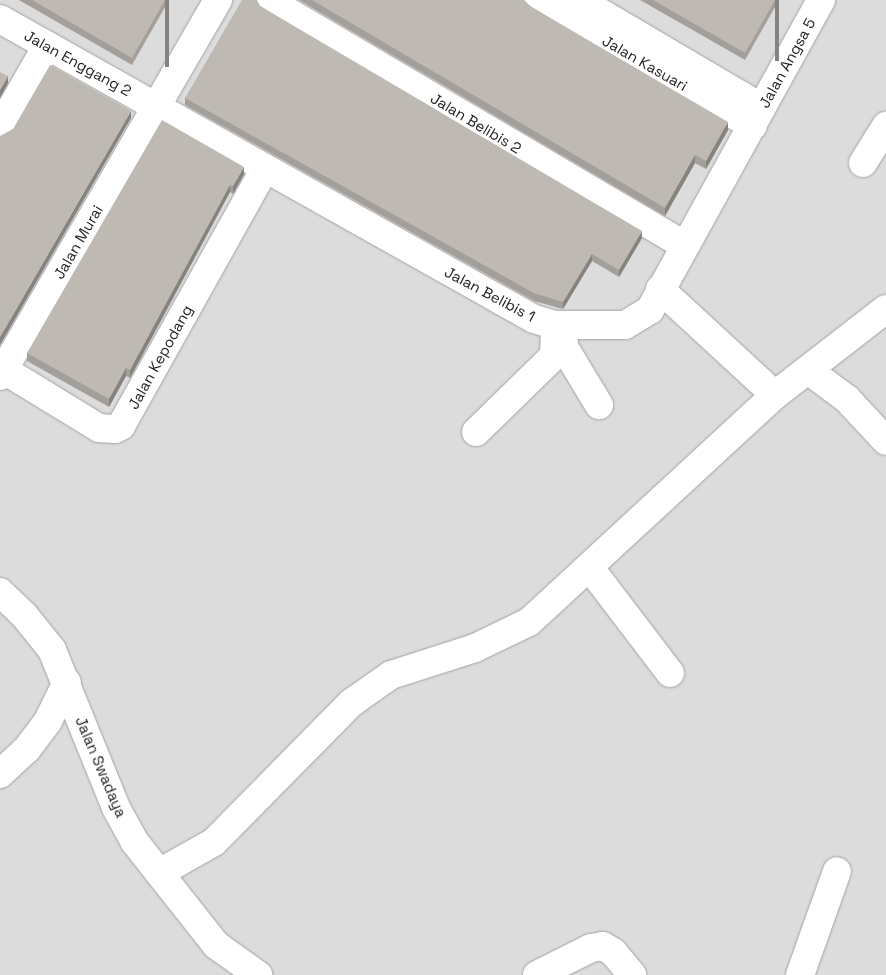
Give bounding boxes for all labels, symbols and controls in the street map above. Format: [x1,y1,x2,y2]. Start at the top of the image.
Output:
street label: Jalan Angsa 5 [755,15,819,111]
street label: Jalan Enggang 2 [21,26,135,100]
street label: Jalan Kasuari [599,31,691,95]
street label: Jalan Belibis 2 [427,89,525,157]
street label: Jalan Murai [50,202,106,282]
street label: Jalan Belibis 1 [442,263,538,325]
street label: Jalan Kepodang [124,302,196,412]
street label: Jalan Swadaya [72,714,130,820]

